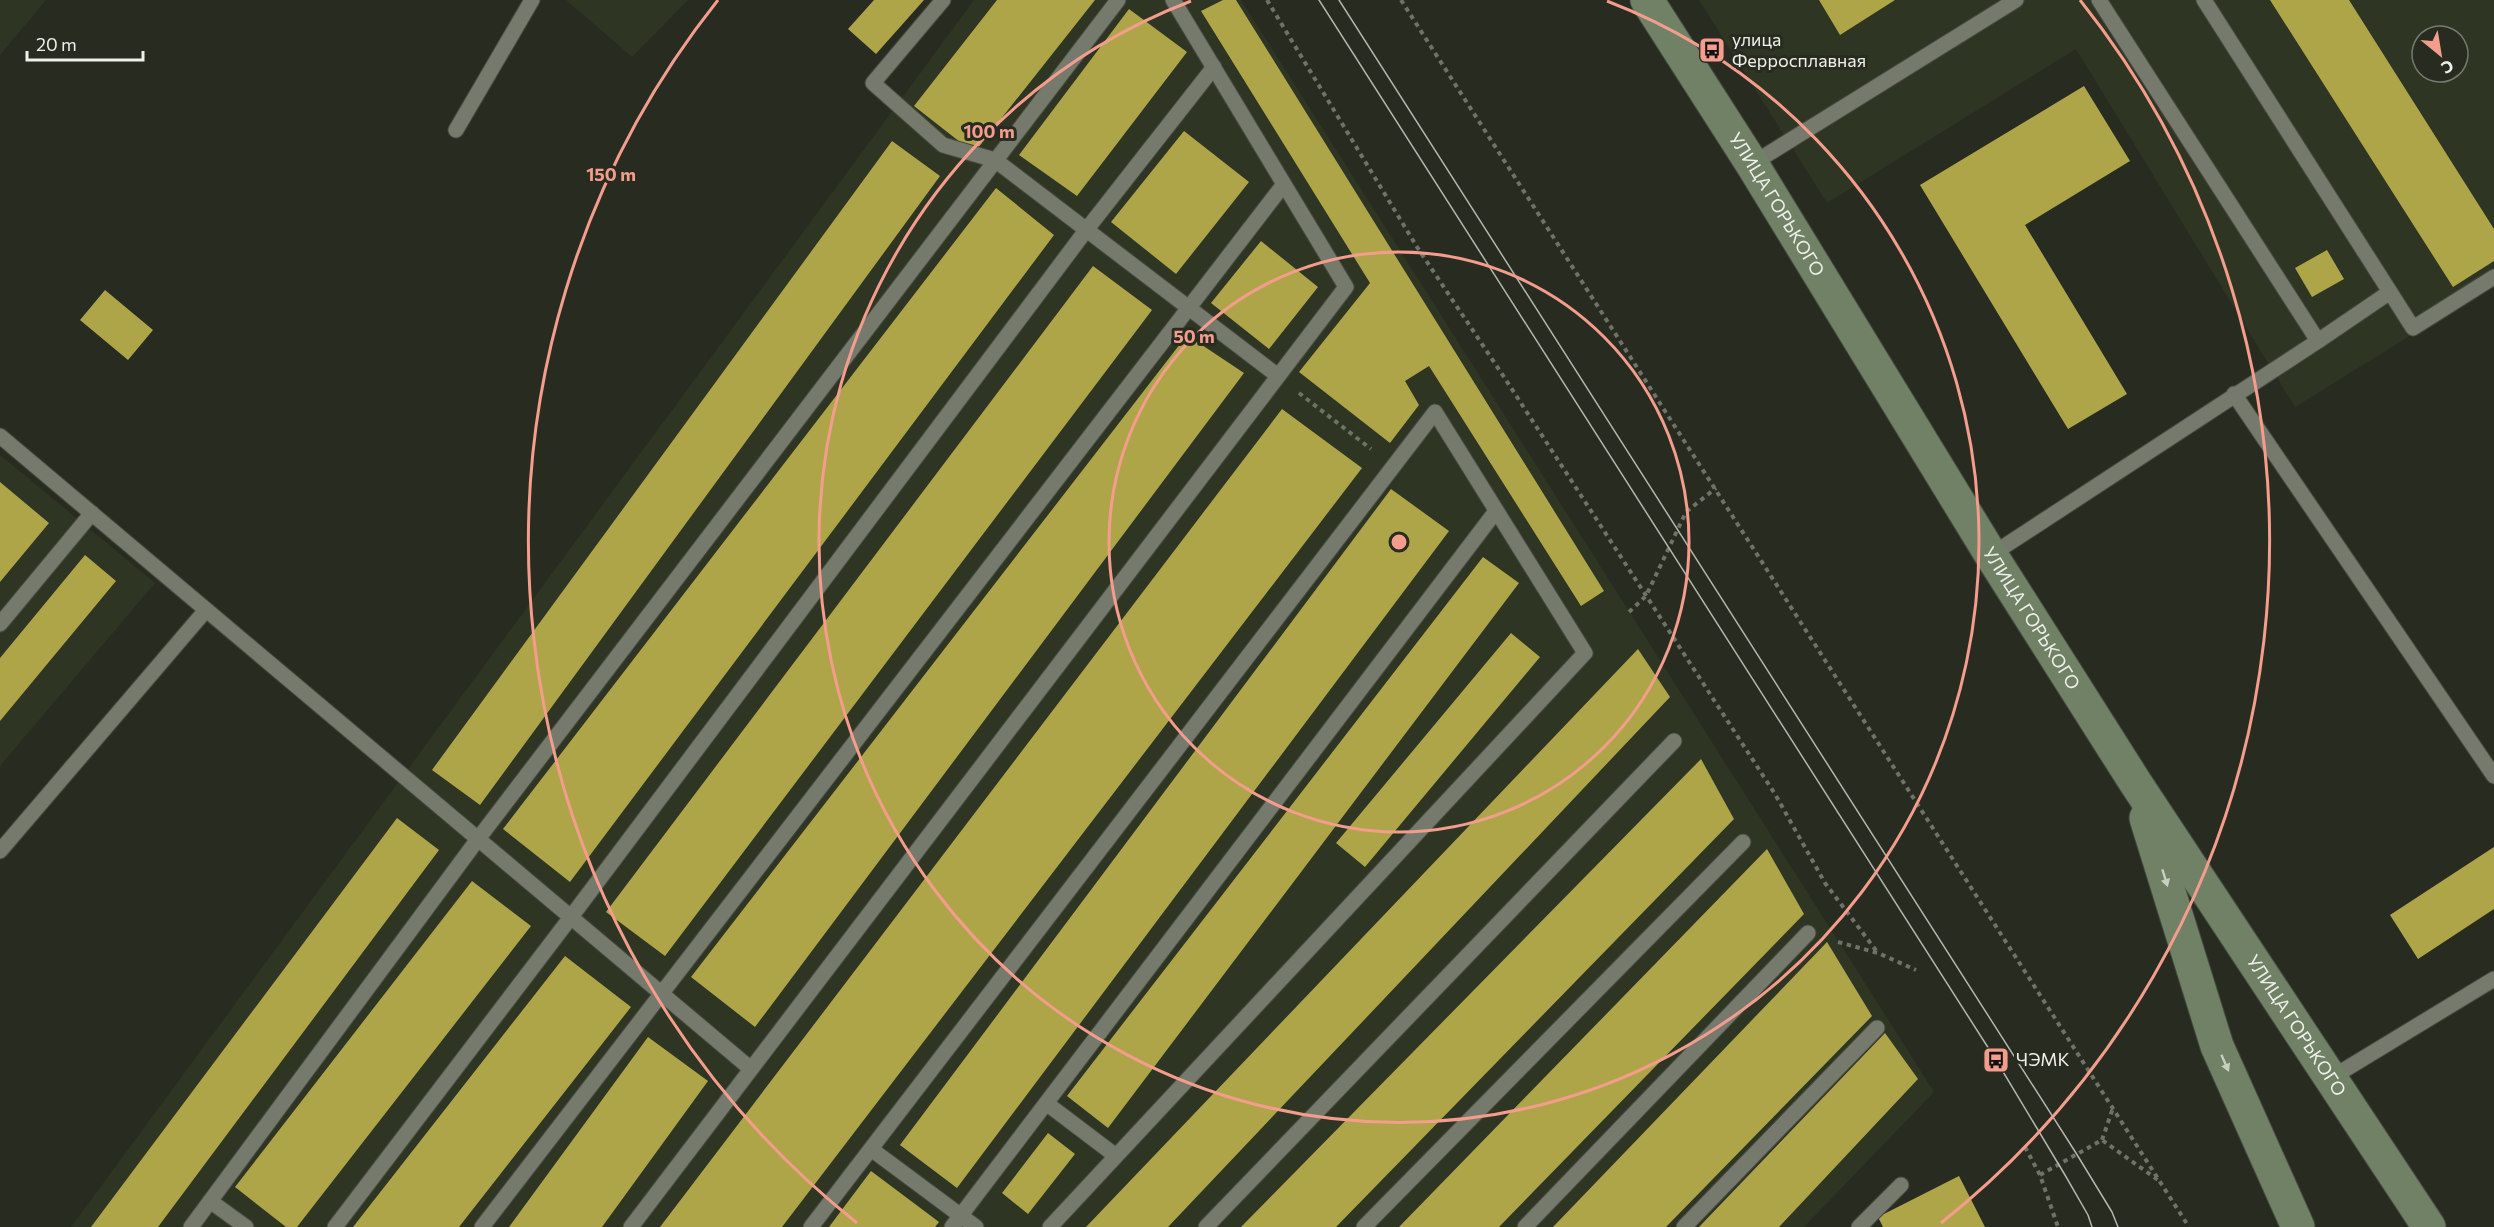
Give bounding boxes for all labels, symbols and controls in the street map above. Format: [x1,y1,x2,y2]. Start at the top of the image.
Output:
scale bar [27,24,142,62]
north arrow [2410,24,2470,84]
place label: улица Ферросплавная [1732,28,1866,71]
text: 20 m [36,33,77,55]
bus stop icon: улица Ферросплавная [1697,35,1727,65]
text: С [2438,56,2457,78]
text: 100 m [963,120,1015,142]
street label: УЛИЦА ГОРЬКОГО [1725,128,1830,280]
text: 150 m [586,163,636,185]
text: 50 m [1173,325,1215,347]
centre of rings [1389,532,1409,552]
street label: УЛИЦА ГОРЬКОГО [1979,542,2085,693]
one-way arrow [2161,869,2170,887]
street label: УЛИЦА ГОРЬКОГО [2242,950,2351,1100]
bus stop icon: ЧЭМК [1981,1045,2011,1075]
place label: ЧЭМК [2016,1048,2070,1070]
one-way arrow [2220,1055,2229,1072]

